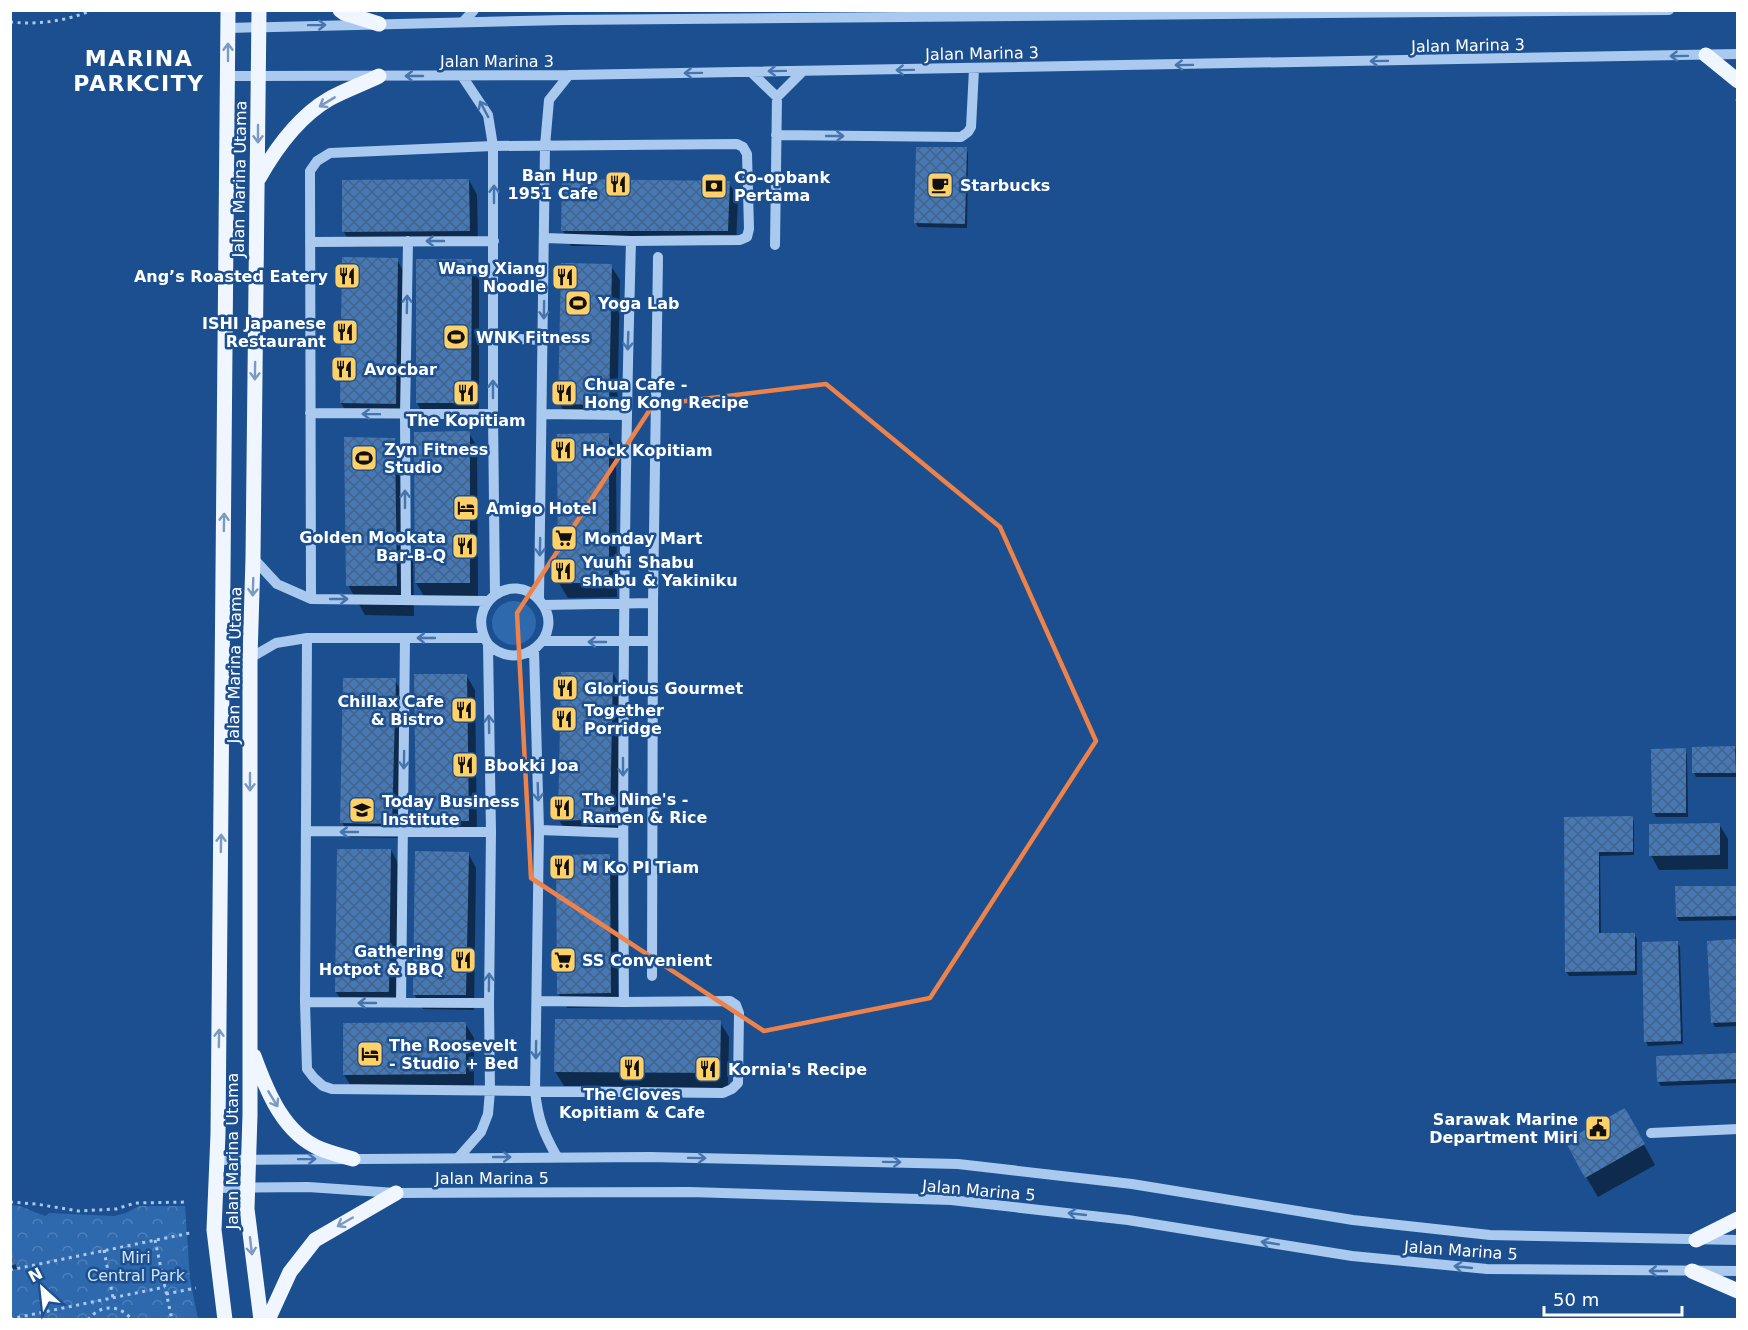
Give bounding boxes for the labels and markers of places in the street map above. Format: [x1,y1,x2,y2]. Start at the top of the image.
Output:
place label: Ban Hup 1951 Cafe [508,166,598,203]
place label: Co-opbank Pertama [734,168,830,205]
restaurant icon: Ban Hup 1951 Cafe [603,169,633,199]
cafe icon: Starbucks [925,170,955,200]
bank icon: Co-opbank Pertama [699,171,729,201]
place label: Starbucks [960,176,1050,195]
place label: Wang Xiang Noodle [438,259,546,296]
restaurant icon: Ang’s Roasted Eatery [332,261,362,291]
restaurant icon: Wang Xiang Noodle [550,262,580,292]
place label: Ang’s Roasted Eatery [134,267,329,286]
sports icon: Yoga Lab [563,288,593,318]
place label: Yoga Lab [597,294,679,313]
place label: ISHI Japanese Restaurant [202,314,326,351]
restaurant icon: ISHI Japanese Restaurant [330,317,360,347]
sports icon: WNK Fitness [441,322,471,352]
place label: WNK Fitness [476,328,590,347]
restaurant icon: Avocbar [329,354,359,384]
place label: Avocbar [364,360,437,379]
place label: Chua Cafe - Hong Kong Recipe [584,375,749,412]
restaurant icon: The Kopitiam [451,378,481,408]
restaurant icon: Chua Cafe - Hong Kong Recipe [549,378,579,408]
place label: The Kopitiam [406,411,526,430]
restaurant icon: Hock Kopitiam [548,435,578,465]
place label: Zyn Fitness Studio [384,440,488,477]
place label: Hock Kopitiam [582,441,713,460]
sports icon: Zyn Fitness Studio [349,443,379,473]
hotel icon: Amigo Hotel [451,493,481,523]
place label: Amigo Hotel [486,499,597,518]
supermarket icon: Monday Mart [549,523,579,553]
place label: Golden Mookata Bar-B-Q [299,528,446,565]
place label: Monday Mart [584,529,703,548]
restaurant icon: Golden Mookata Bar-B-Q [450,531,480,561]
place label: Yuuhi Shabu shabu & Yakiniku [581,553,738,590]
restaurant icon: Yuuhi Shabu shabu & Yakiniku [548,556,578,586]
restaurant icon: Glorious Gourmet [550,673,580,703]
place label: Glorious Gourmet [584,679,743,698]
place label: Chillax Cafe & Bistro [337,692,444,729]
restaurant icon: Chillax Cafe & Bistro [449,695,479,725]
place label: Together Porridge [584,701,664,738]
restaurant icon: Together Porridge [549,704,579,734]
restaurant icon: Bbokki Joa [450,750,480,780]
place label: Bbokki Joa [484,756,579,775]
place label: The Nine's - Ramen & Rice [582,790,707,827]
place label: Today Business Institute [382,792,519,829]
restaurant icon: The Nine's - Ramen & Rice [547,793,577,823]
school or university icon: Today Business Institute [347,795,377,825]
restaurant icon: M Ko PI Tiam [547,852,577,882]
place label: M Ko PI Tiam [582,858,699,877]
place label: Gathering Hotpot & BBQ [319,942,444,979]
restaurant icon: Gathering Hotpot & BBQ [448,945,478,975]
supermarket icon: SS Convenient [548,945,578,975]
place label: SS Convenient [582,951,712,970]
place label: The Roosevelt - Studio + Bed [389,1036,519,1073]
hotel icon: The Roosevelt - Studio + Bed [355,1039,385,1069]
restaurant icon: The Cloves Kopitiam & Cafe [617,1053,647,1083]
restaurant icon: Kornia's Recipe [693,1054,723,1084]
place label: Kornia's Recipe [728,1060,867,1079]
place label: The Cloves Kopitiam & Cafe [559,1085,705,1122]
place label: Sarawak Marine Department Miri [1429,1110,1578,1147]
public building icon: Sarawak Marine Department Miri [1583,1113,1613,1143]

